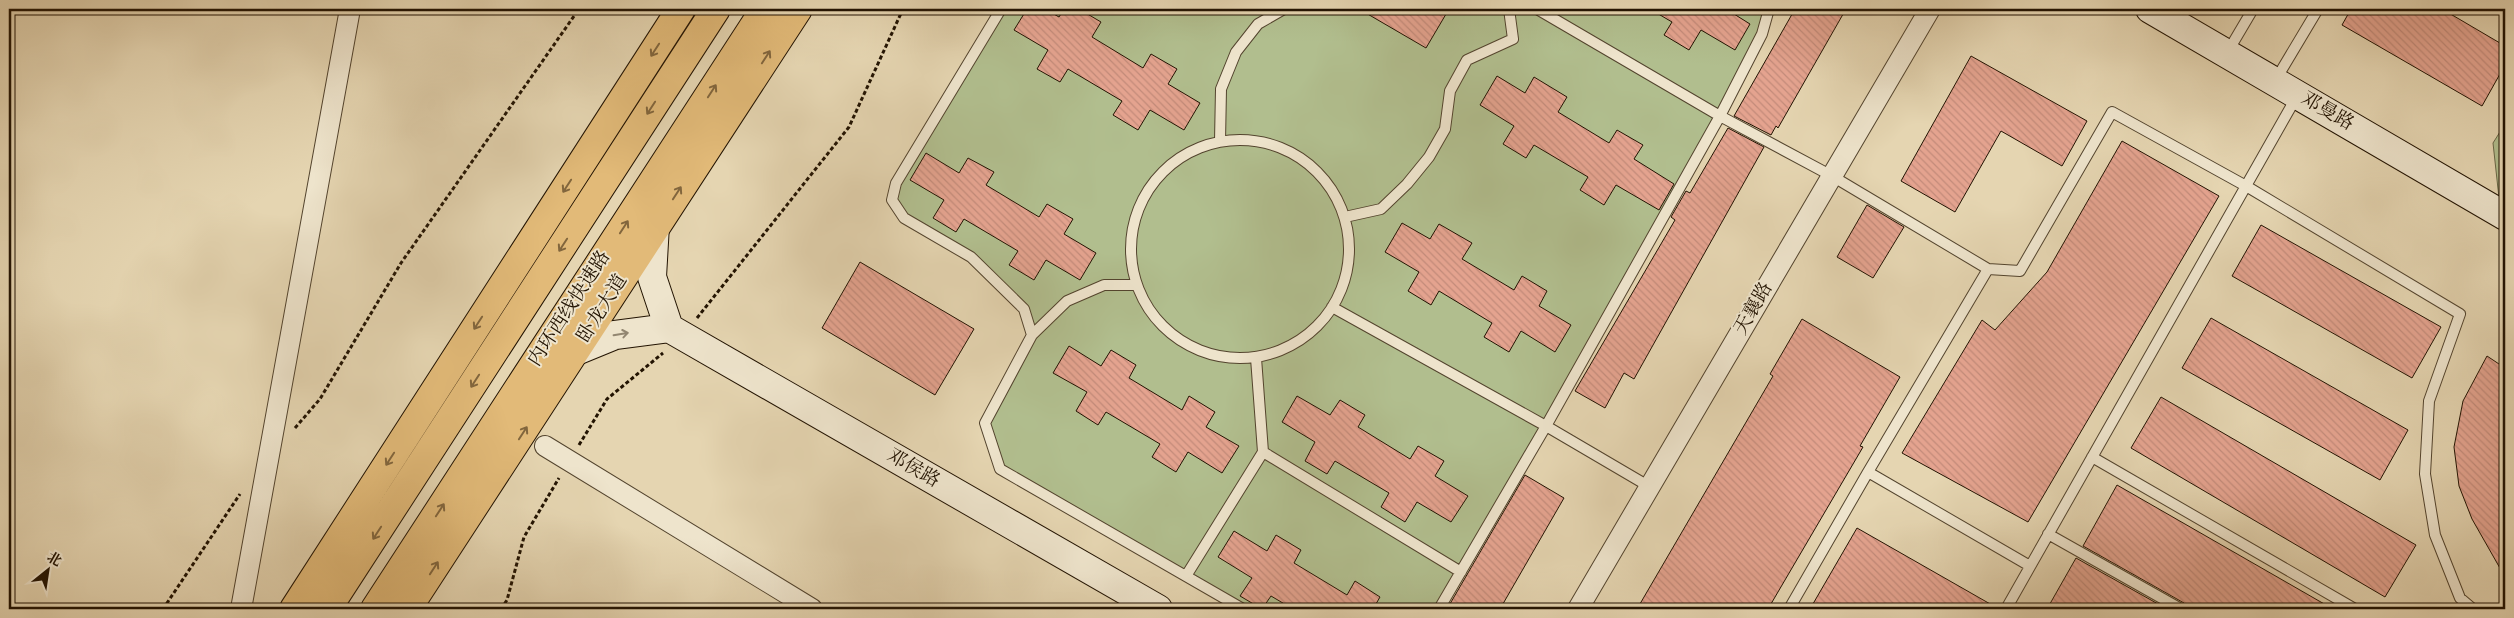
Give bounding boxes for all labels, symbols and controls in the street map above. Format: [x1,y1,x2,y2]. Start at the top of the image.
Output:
one-way arrow [649,42,659,56]
one-way arrow [761,50,771,64]
one-way arrow [707,84,717,98]
street label: 邓曼路 [2296,86,2358,138]
one-way arrow [646,101,656,115]
one-way arrow [561,179,571,193]
one-way arrow [672,186,682,200]
one-way arrow [619,220,629,234]
one-way arrow [558,238,568,252]
street label: 内环西线快速路 [522,246,618,372]
street label: 卧龙大道 [571,270,635,348]
street label: 天襄路 [1728,278,1780,340]
one-way arrow [473,315,483,329]
one-way arrow [613,329,629,339]
one-way arrow [470,374,480,388]
one-way arrow [518,426,528,440]
street label: 邓侯路 [882,443,944,495]
one-way arrow [385,452,395,466]
one-way arrow [435,503,445,517]
one-way arrow [372,525,382,539]
north arrow [22,546,72,596]
text: 北 [42,548,65,573]
one-way arrow [429,562,439,576]

